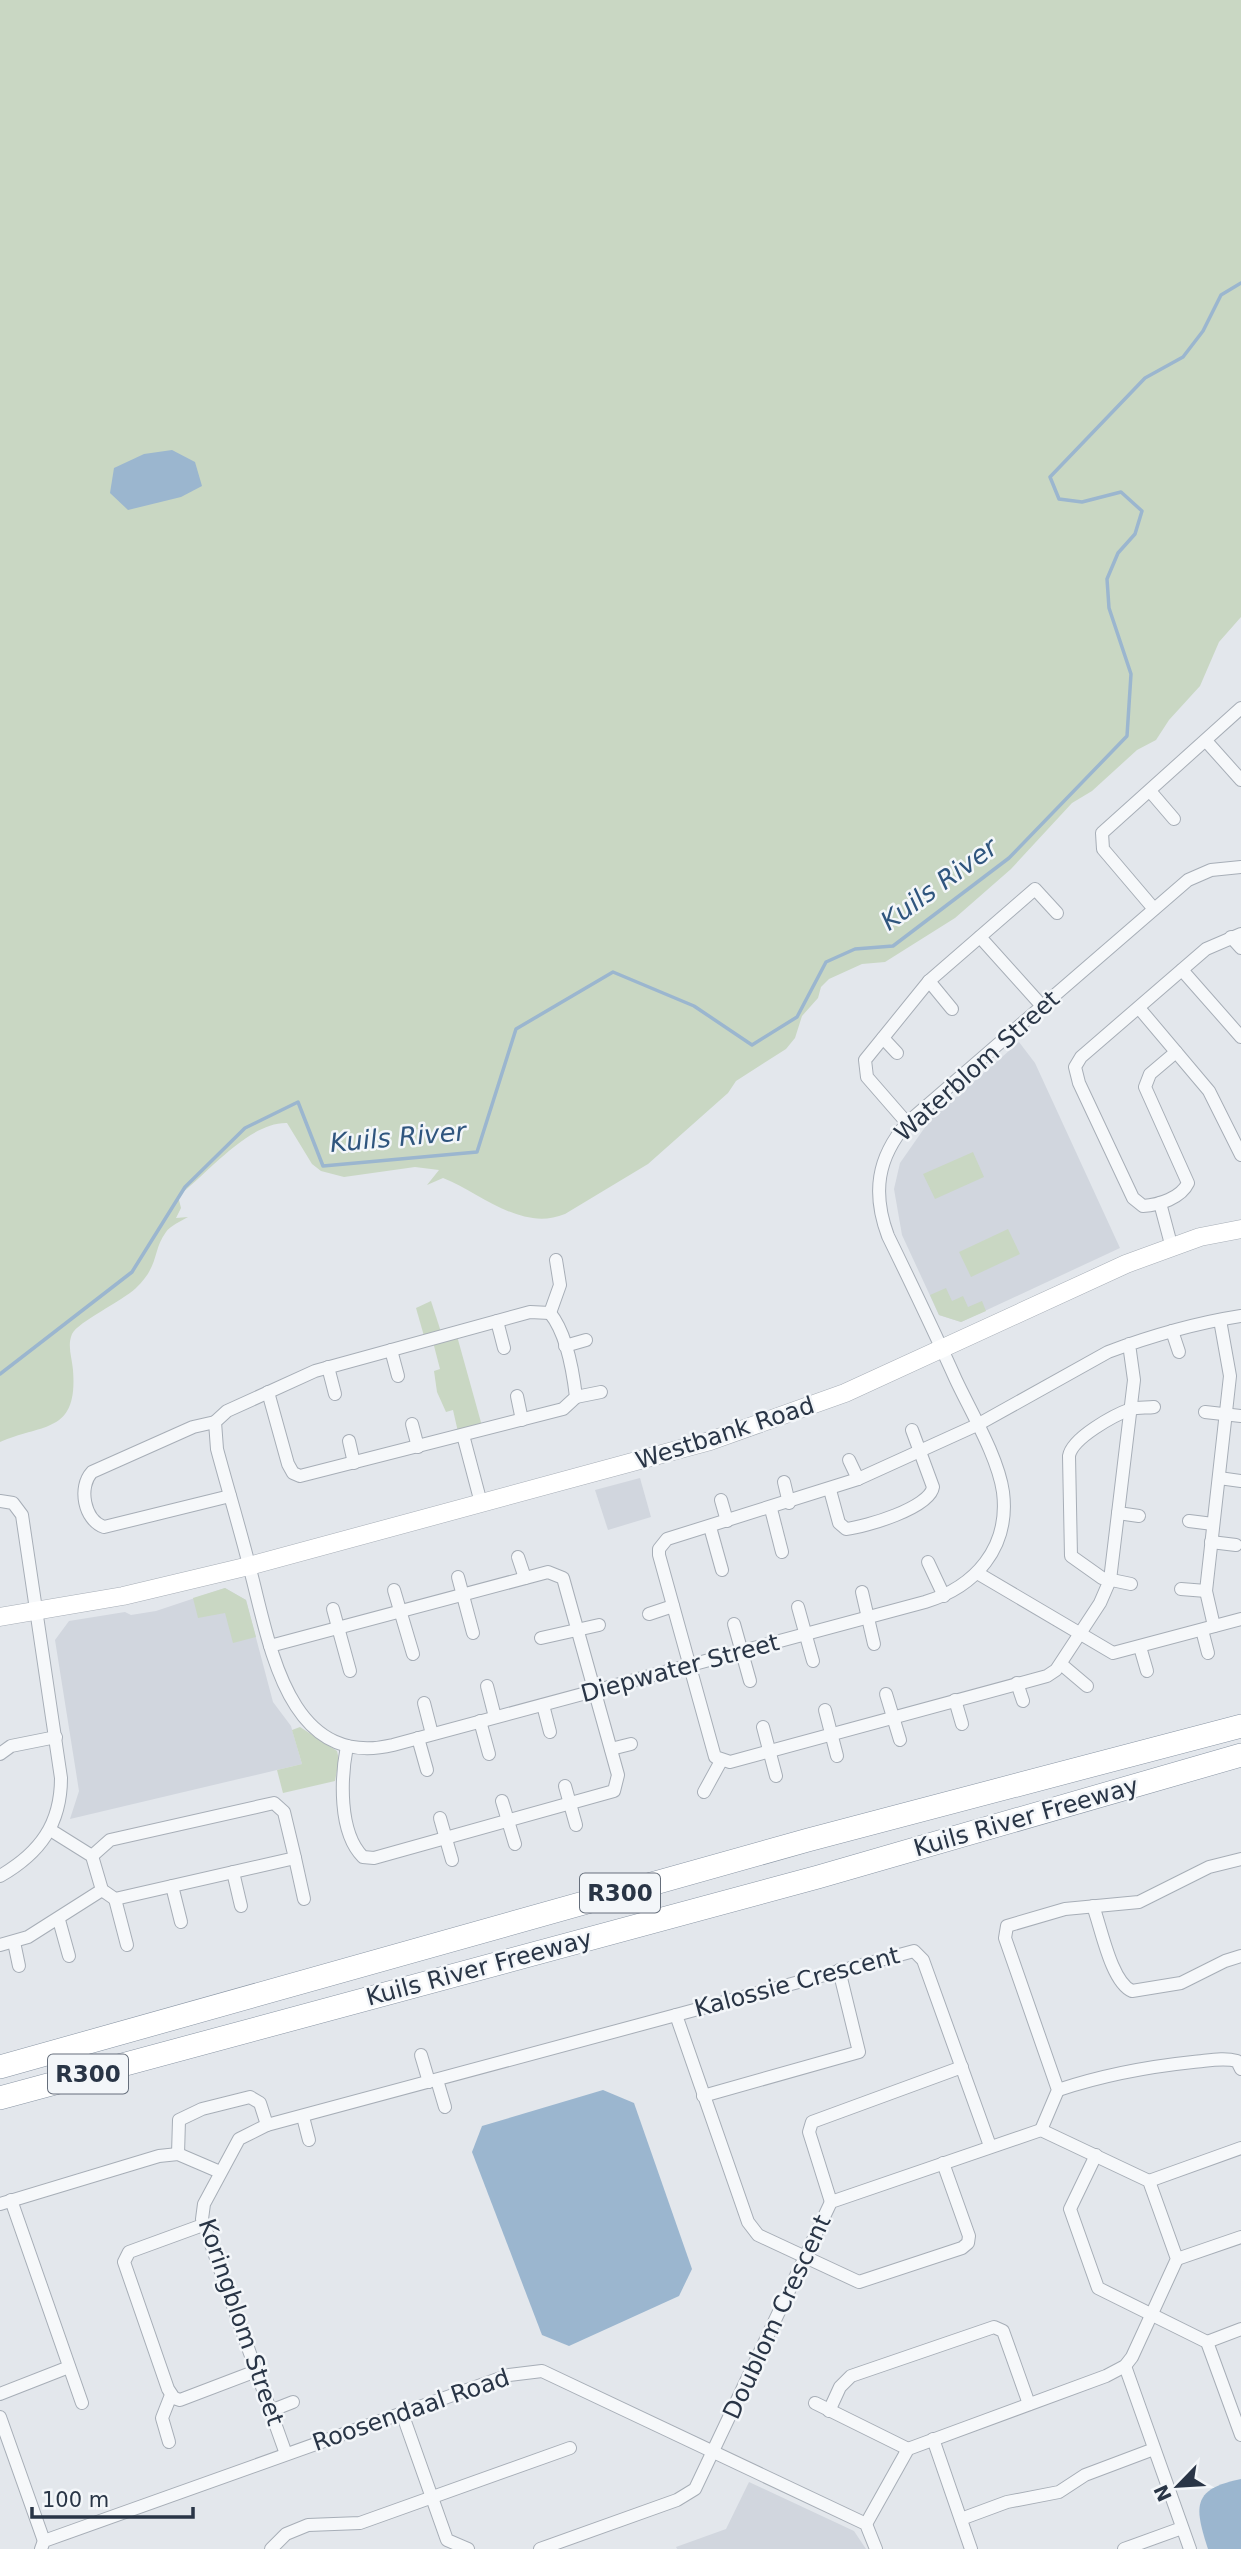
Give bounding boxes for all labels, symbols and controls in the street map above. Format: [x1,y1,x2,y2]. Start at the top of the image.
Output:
water label: Kuils River [875,830,1005,936]
street label: Waterblom Street [889,985,1065,1147]
water label: Kuils River [329,1116,470,1158]
street label: Westbank Road [632,1391,818,1475]
street label: Diepwater Street [578,1628,782,1708]
street label: Kuils River Freeway [910,1771,1142,1863]
road number: R300 [580,1874,660,1912]
street label: Kuils River Freeway [363,1924,595,2012]
street label: Kalossie Crescent [691,1941,903,2023]
road number: R300 [48,2054,128,2094]
street label: Doublom Crescent [717,2211,837,2423]
street label: Koringblom Street [192,2215,290,2429]
street label: Roosendaal Road [309,2363,513,2457]
north arrow [1143,2451,1213,2521]
scale bar [32,2476,192,2520]
text: N [1149,2481,1176,2505]
text: 100 m [42,2488,109,2512]

